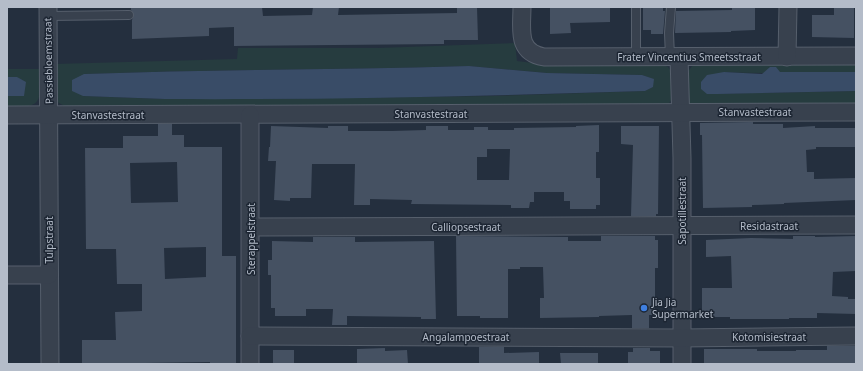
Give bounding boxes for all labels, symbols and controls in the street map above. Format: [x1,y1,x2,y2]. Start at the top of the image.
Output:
street label: Passiebloemstraat [40,17,56,104]
street label: Frater Vincentius Smeetsstraat [617,50,761,64]
street label: Stanvastestraat [719,105,792,119]
street label: Stanvastestraat [395,107,468,121]
street label: Stanvastestraat [72,108,145,122]
street label: Sapotillestraat [675,177,689,245]
street label: Sterappelstraat [244,203,258,275]
street label: Tulpstraat [42,216,56,264]
street label: Residastraat [740,219,798,233]
street label: Calliopsestraat [431,220,501,234]
place label: Jia Jia Supermarket [651,295,714,321]
marker: Jia Jia Supermarket [639,303,649,313]
street label: Angalampoestraat [423,330,510,344]
street label: Kotomisiestraat [732,330,806,344]

